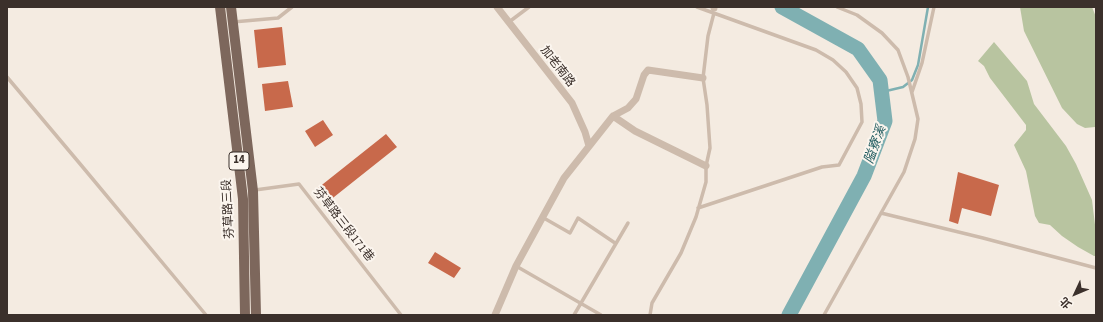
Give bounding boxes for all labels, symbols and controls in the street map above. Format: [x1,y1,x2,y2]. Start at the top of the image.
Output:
street label: 加老南路 [537,44,577,90]
water label: 隘寮溪 [862,124,890,166]
road number: 14 [229,152,249,170]
street label: 芬草路三段 [220,179,238,239]
street label: 芬草路三段171巷 [310,185,376,265]
north arrow [1055,274,1095,314]
text: 北 [1057,294,1075,312]

